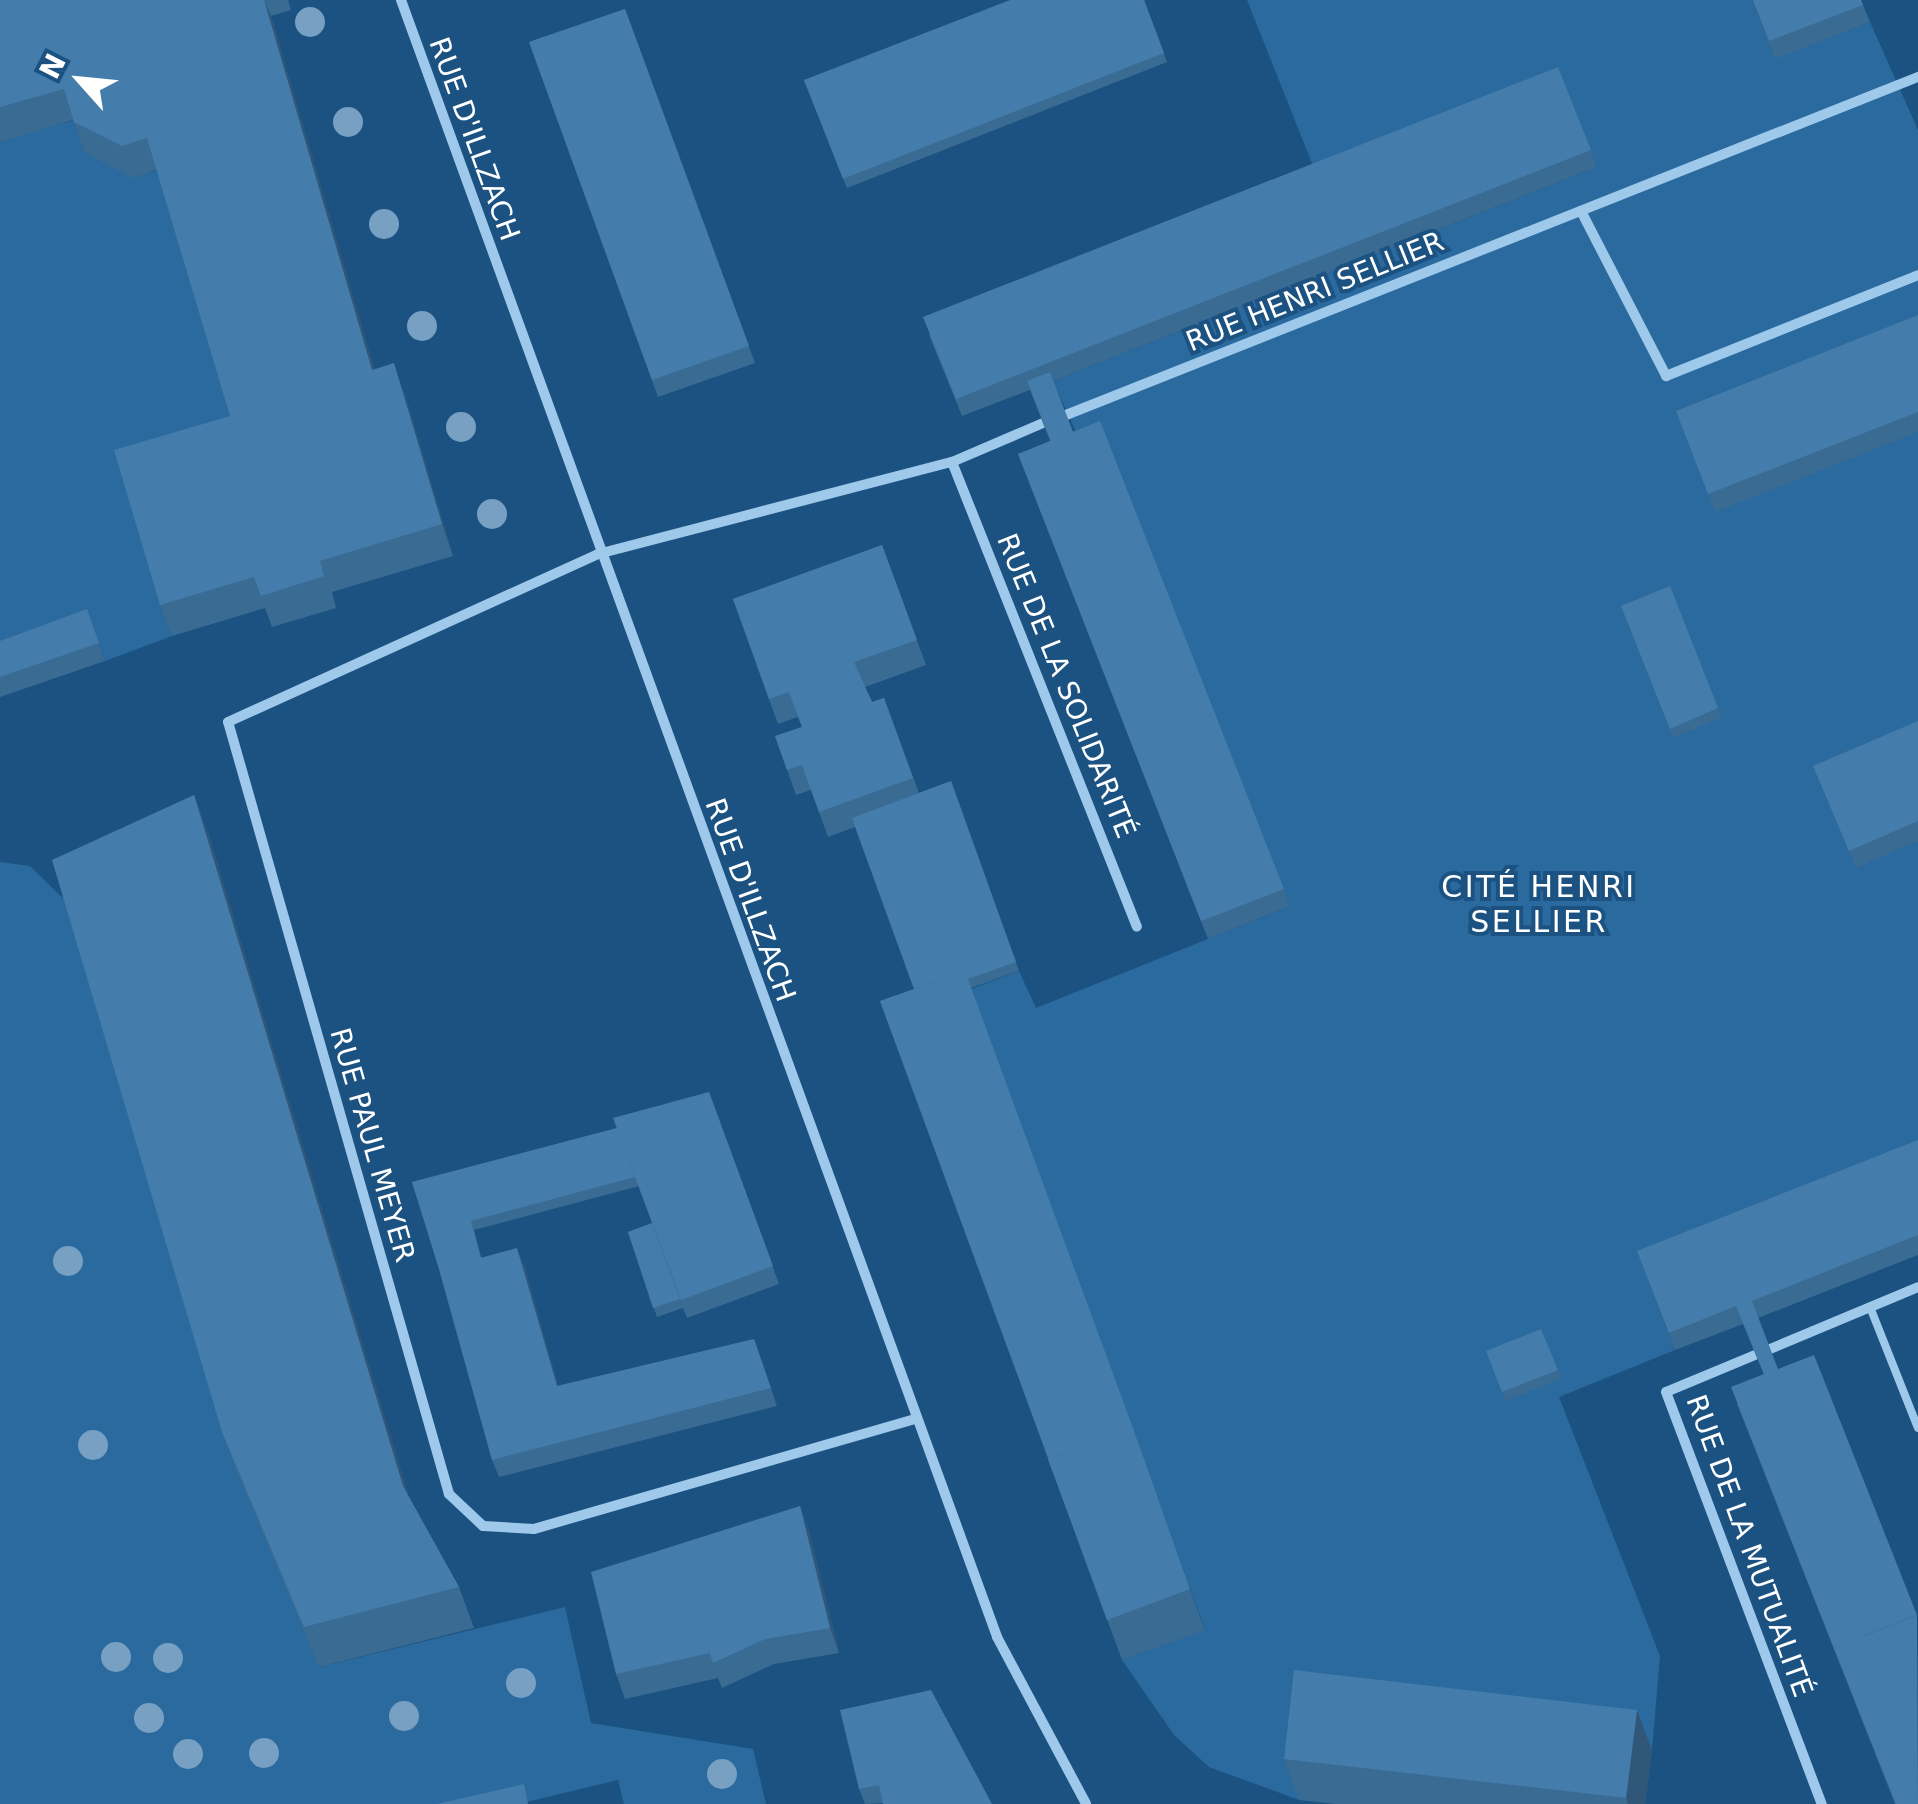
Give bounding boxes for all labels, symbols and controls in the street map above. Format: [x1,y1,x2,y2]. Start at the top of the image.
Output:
north arrow [30,30,130,130]
street label: RUE D'ILLZACH [422,33,526,245]
text: N [33,48,73,84]
street label: RUE HENRI SELLIER [1181,225,1449,359]
street label: RUE DE LA SOLIDARITÉ [989,529,1143,843]
street label: RUE D'ILLZACH [698,794,802,1006]
district label: CITÉ HENRI SELLIER [1441,869,1637,940]
street label: RUE PAUL MEYER [323,1024,421,1266]
street label: RUE DE LA MUTUALITÉ [1679,1390,1819,1702]

